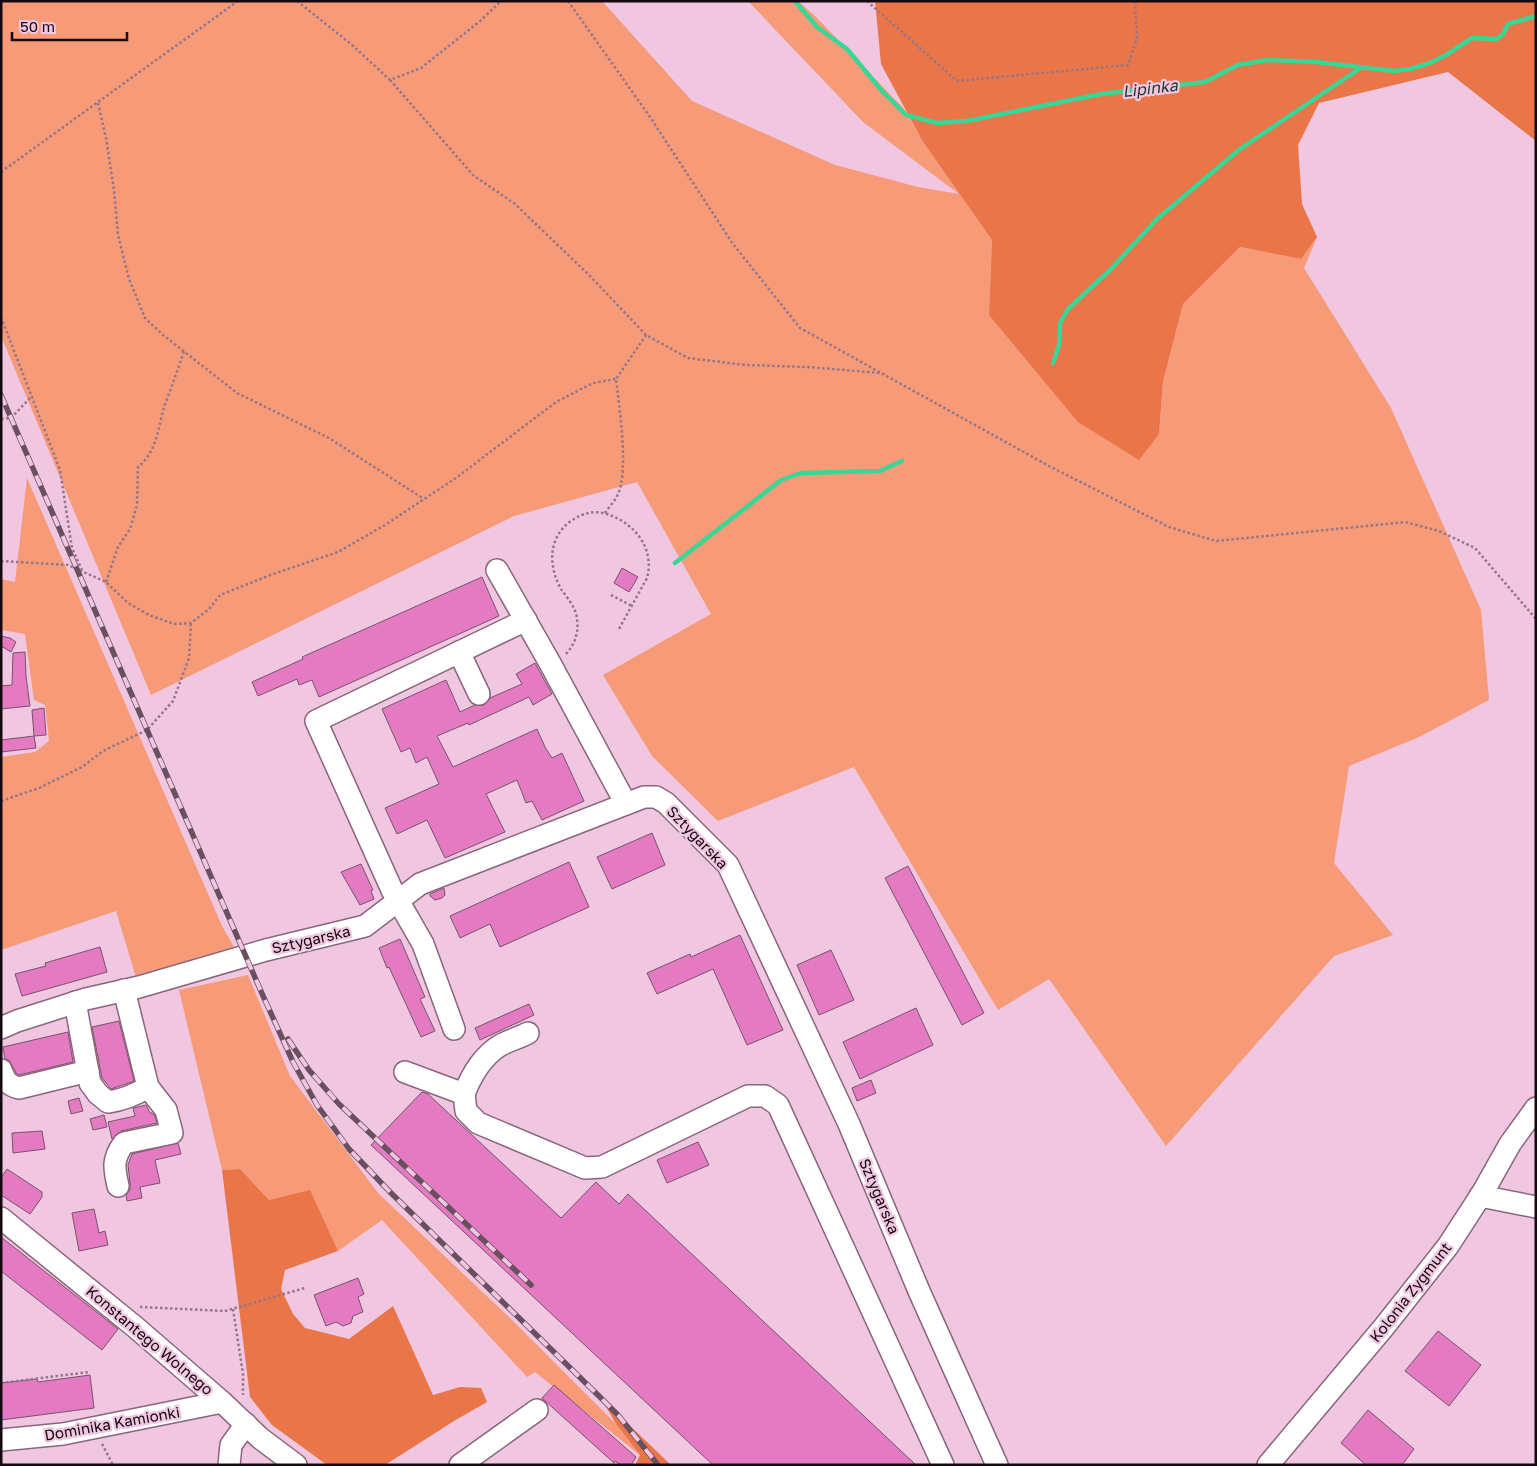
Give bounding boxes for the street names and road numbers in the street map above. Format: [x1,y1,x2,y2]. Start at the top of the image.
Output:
street label: Sztygarska [664,802,732,872]
street label: Sztygarska [270,921,352,957]
street label: Sztygarska [856,1156,904,1236]
street label: Kolonia Zygmunt [1365,1239,1455,1345]
street label: Konstantego Wolnego [83,1282,217,1398]
street label: Dominika Kamionki [43,1402,181,1444]

